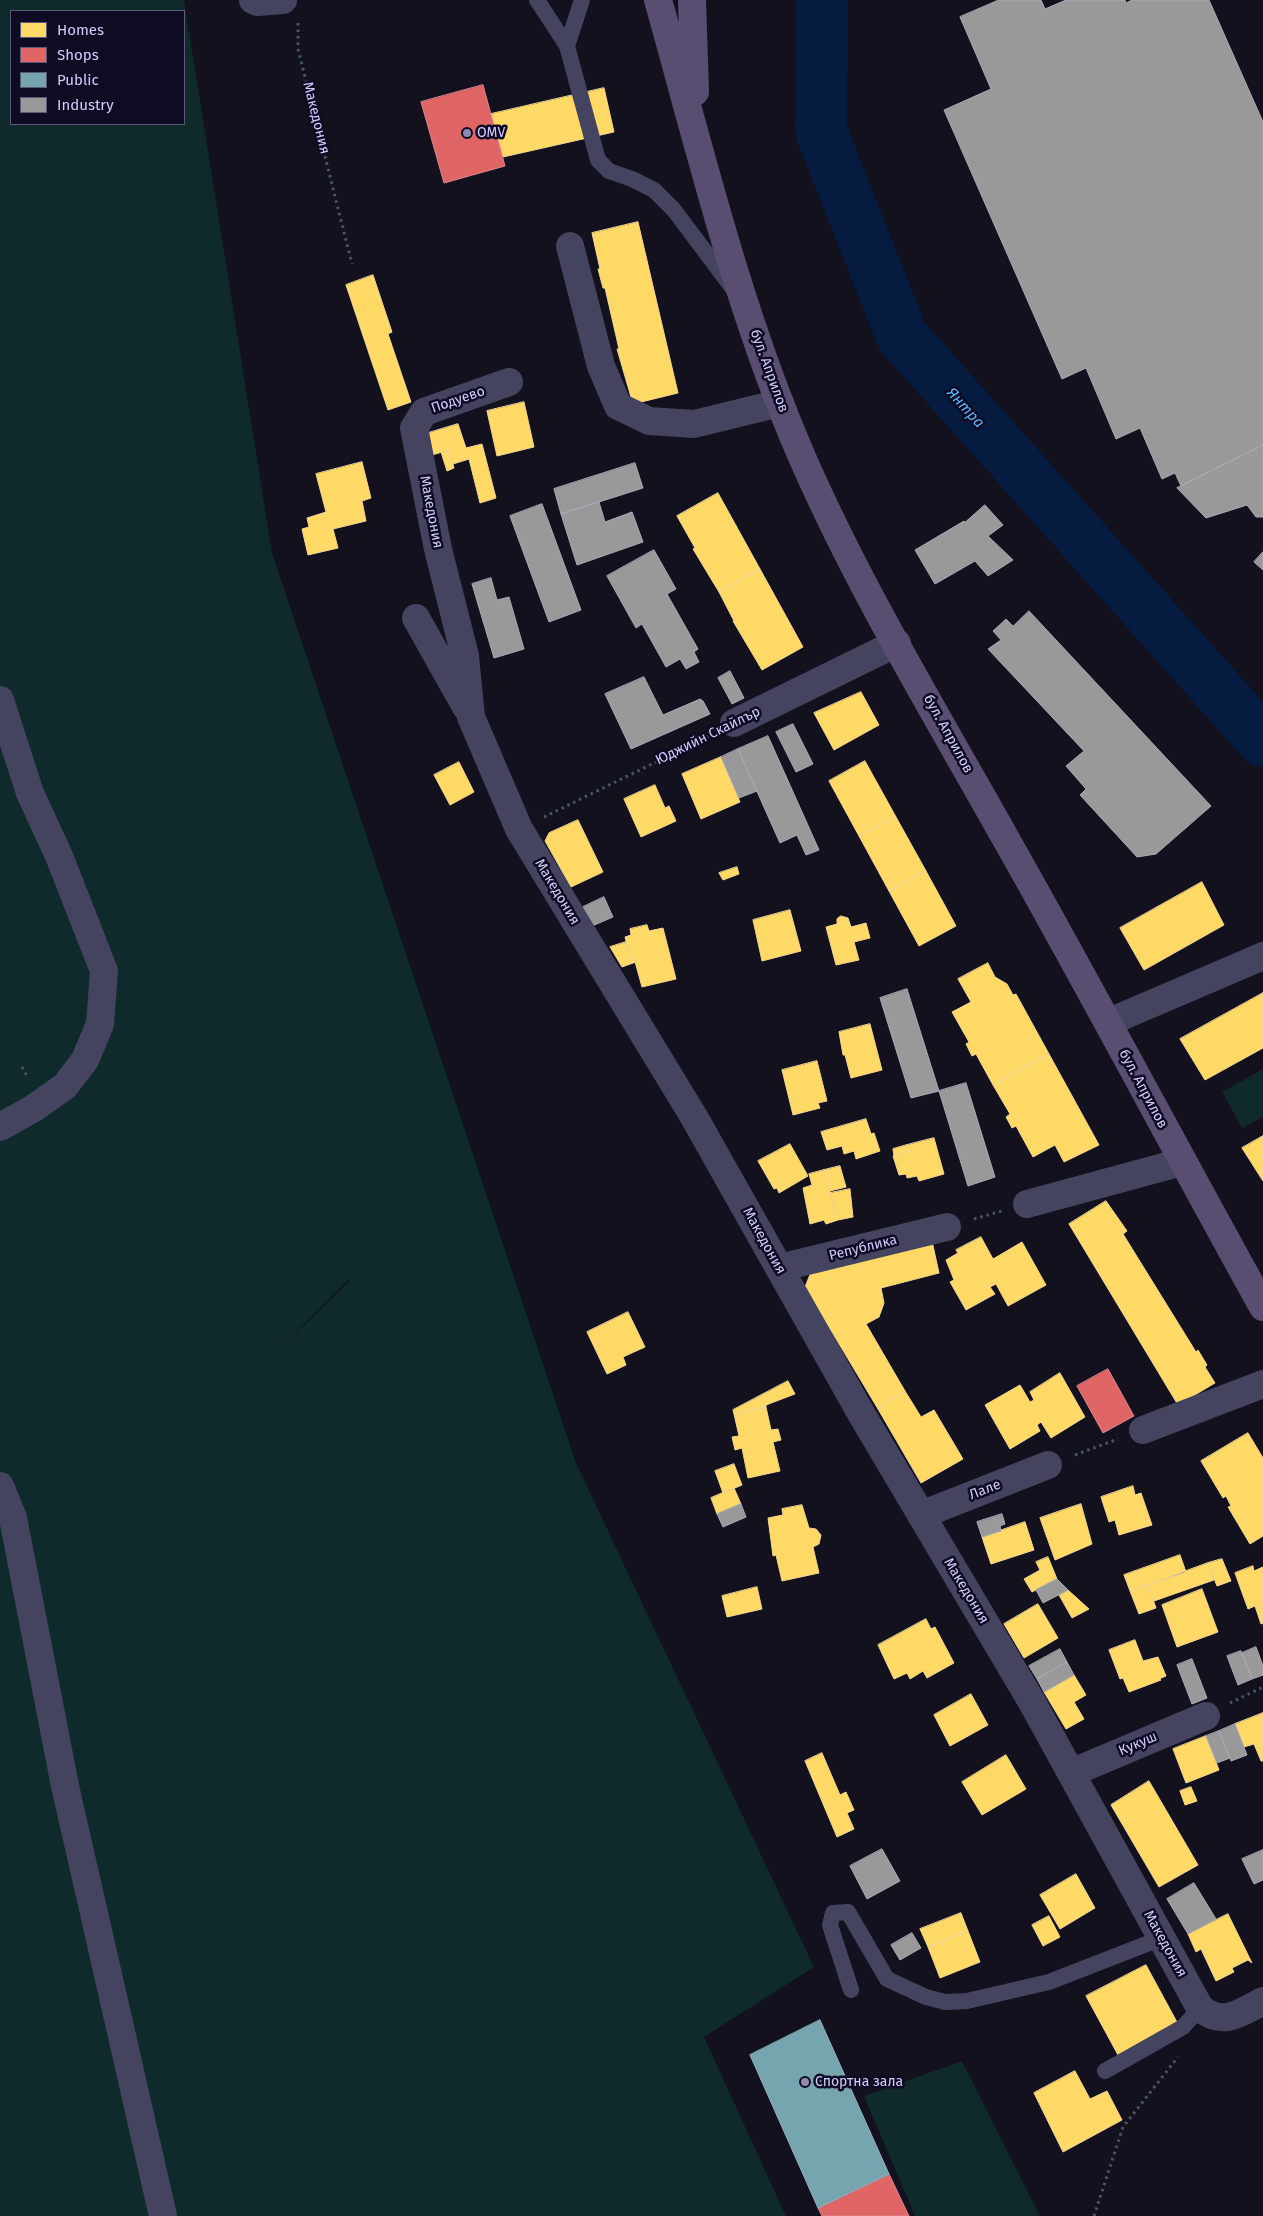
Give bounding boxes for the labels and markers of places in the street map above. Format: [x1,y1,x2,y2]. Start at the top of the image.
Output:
place label: OMV [477,125,505,141]
marker: OMV [461,127,473,139]
place label: Спортна зала [815,2074,903,2090]
marker: Спортна зала [799,2076,811,2088]

